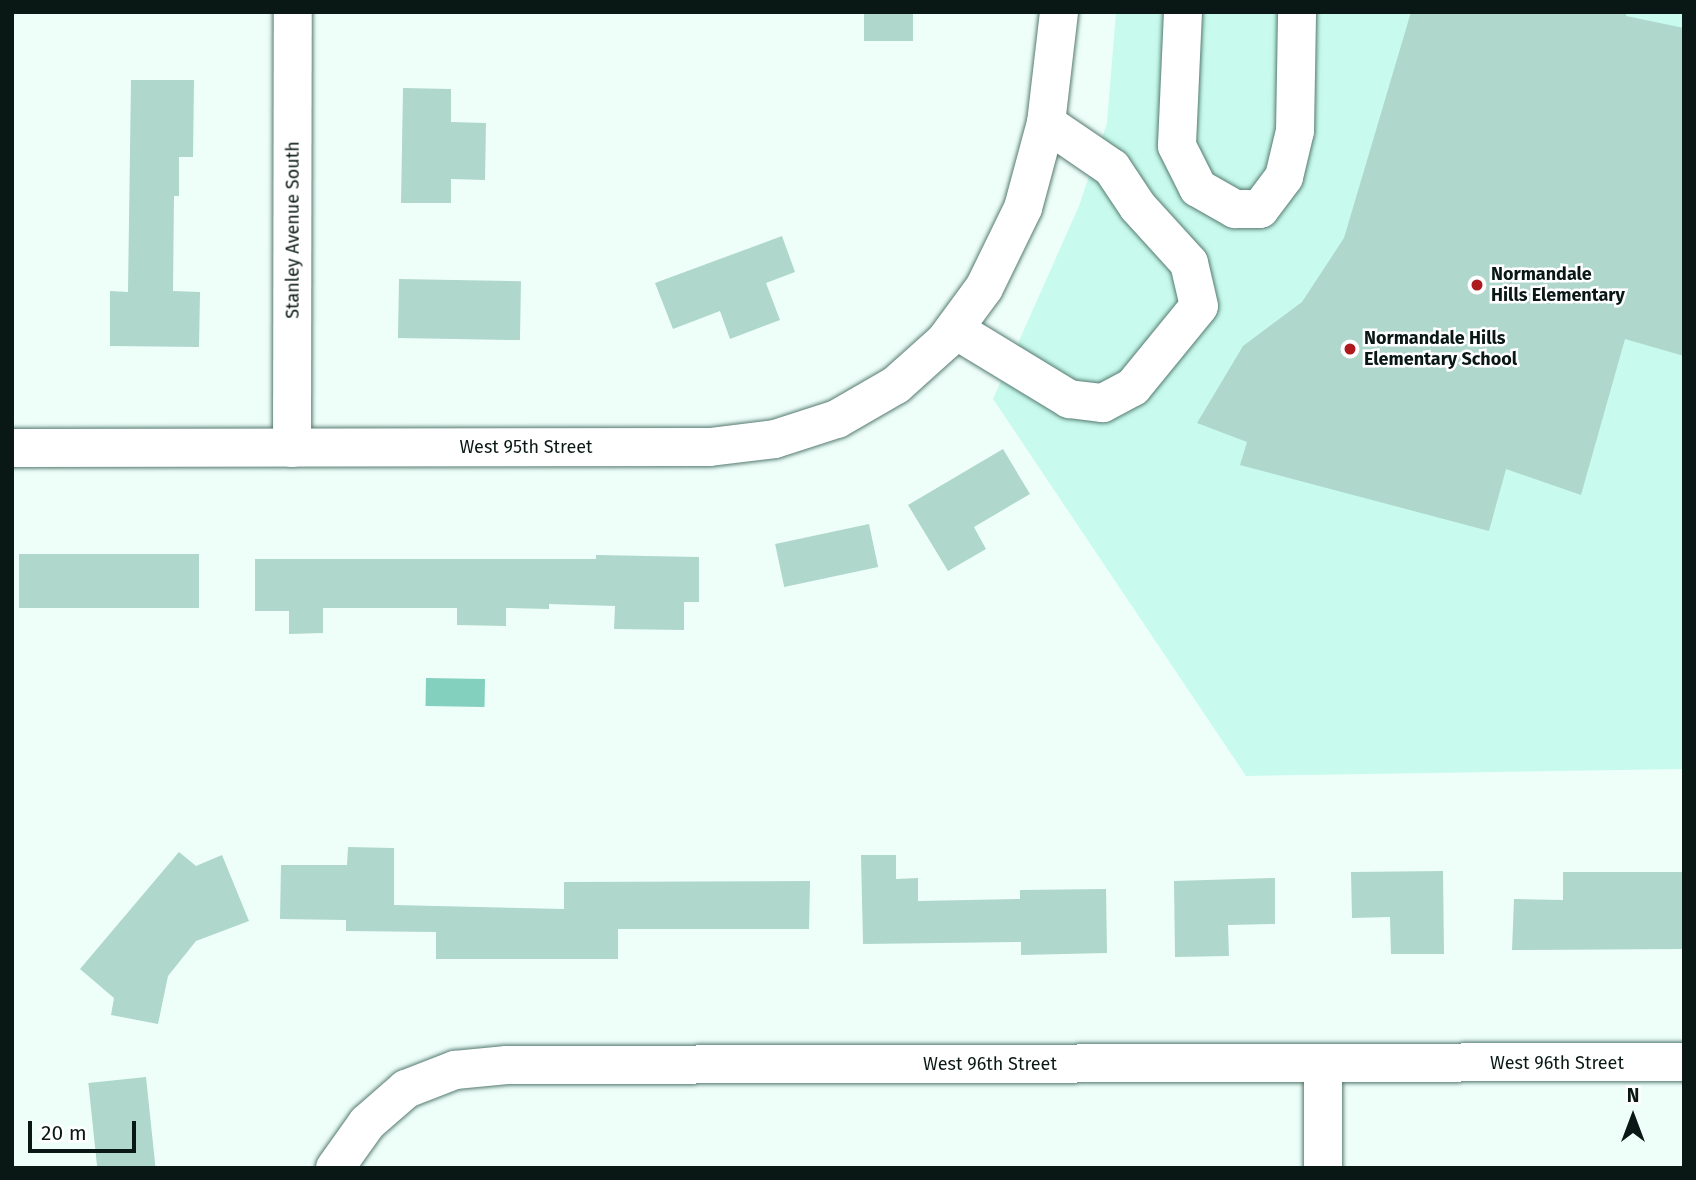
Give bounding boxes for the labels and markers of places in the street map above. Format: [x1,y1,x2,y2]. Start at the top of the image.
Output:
place label: Normandale Hills Elementary [1491,264,1625,306]
marker: Normandale Hills Elementary [1469,277,1485,293]
place label: Normandale Hills Elementary School [1364,328,1517,370]
marker: Normandale Hills Elementary School [1342,341,1358,357]

